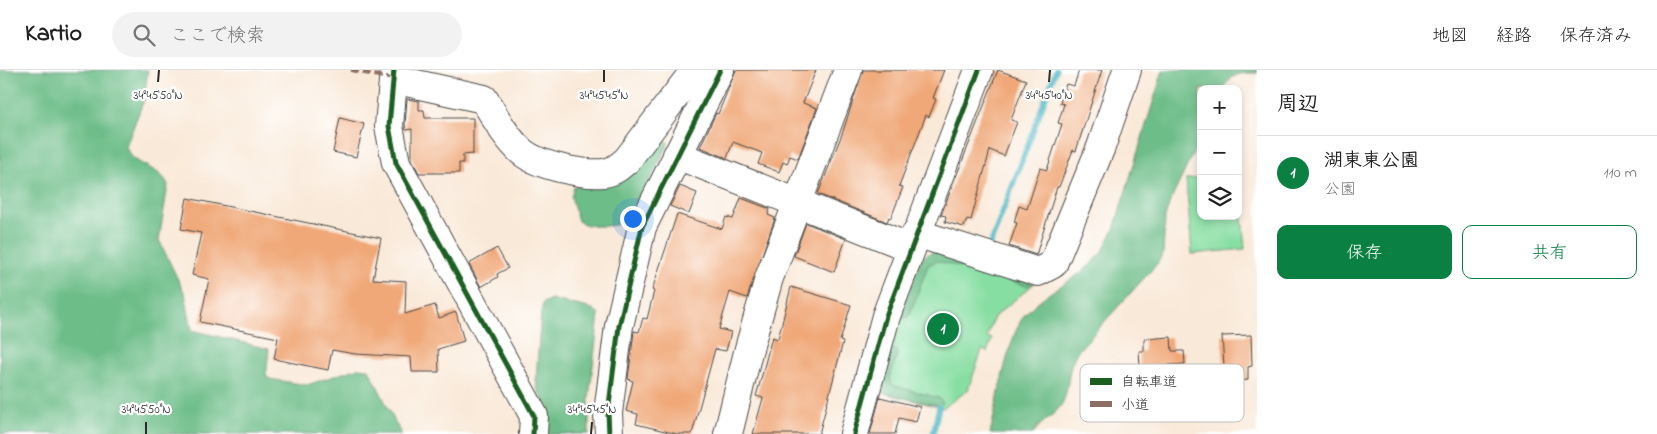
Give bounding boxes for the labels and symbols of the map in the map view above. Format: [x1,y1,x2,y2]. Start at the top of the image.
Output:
text: 34°45'50"N [133,87,183,105]
text: 34°45'45"N [580,87,628,105]
text: 34°45'40"N [1025,87,1073,105]
your location [620,206,646,232]
pin: 1 [927,310,959,348]
legend [1080,364,1244,422]
text: 自転車道 [1121,372,1177,393]
text: 小道 [1121,395,1149,416]
text: 34°45'50"N [121,401,171,419]
text: 34°45'45"N [568,401,616,419]

